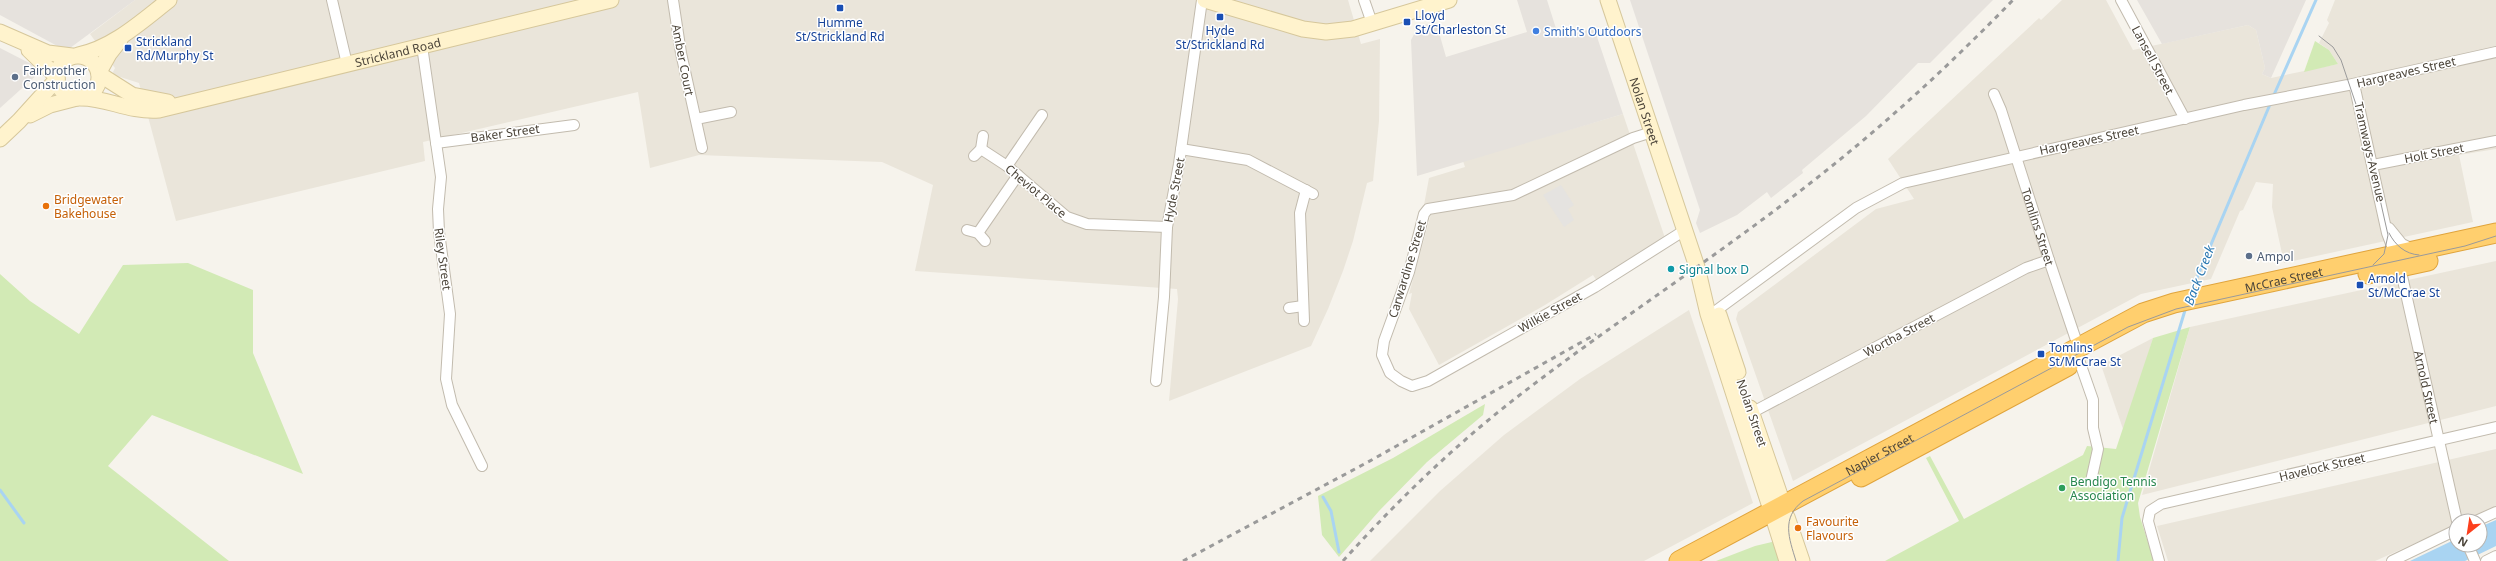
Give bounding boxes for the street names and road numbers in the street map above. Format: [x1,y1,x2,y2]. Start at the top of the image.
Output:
street label: Amber Court [668,23,698,98]
street label: Lansell Street [2128,23,2179,98]
street label: Strickland Road [353,33,442,71]
street label: Hargreaves Street [2355,52,2458,92]
street label: Nolan Street [1626,75,1664,148]
street label: Tramways Avenue [2350,100,2390,204]
street label: Baker Street [470,120,541,146]
street label: Hargreaves Street [2038,121,2141,159]
street label: Holt Street [2403,139,2466,167]
street label: Hyde Street [1159,155,1189,224]
street label: Cheviot Place [1002,160,1070,222]
street label: Tomlins Street [2018,186,2059,268]
street label: Carwardine Street [1384,217,1430,320]
street label: Riley Street [430,227,456,292]
street label: McCrae Street [2243,262,2325,296]
street label: Wilkie Street [1515,287,1585,336]
street label: Wortha Street [1860,309,1938,361]
street label: Arnold Street [2410,349,2444,426]
street label: Nolan Street [1733,377,1772,450]
street label: Napier Street [1842,429,1917,479]
street label: Havelock Street [2277,449,2367,485]

